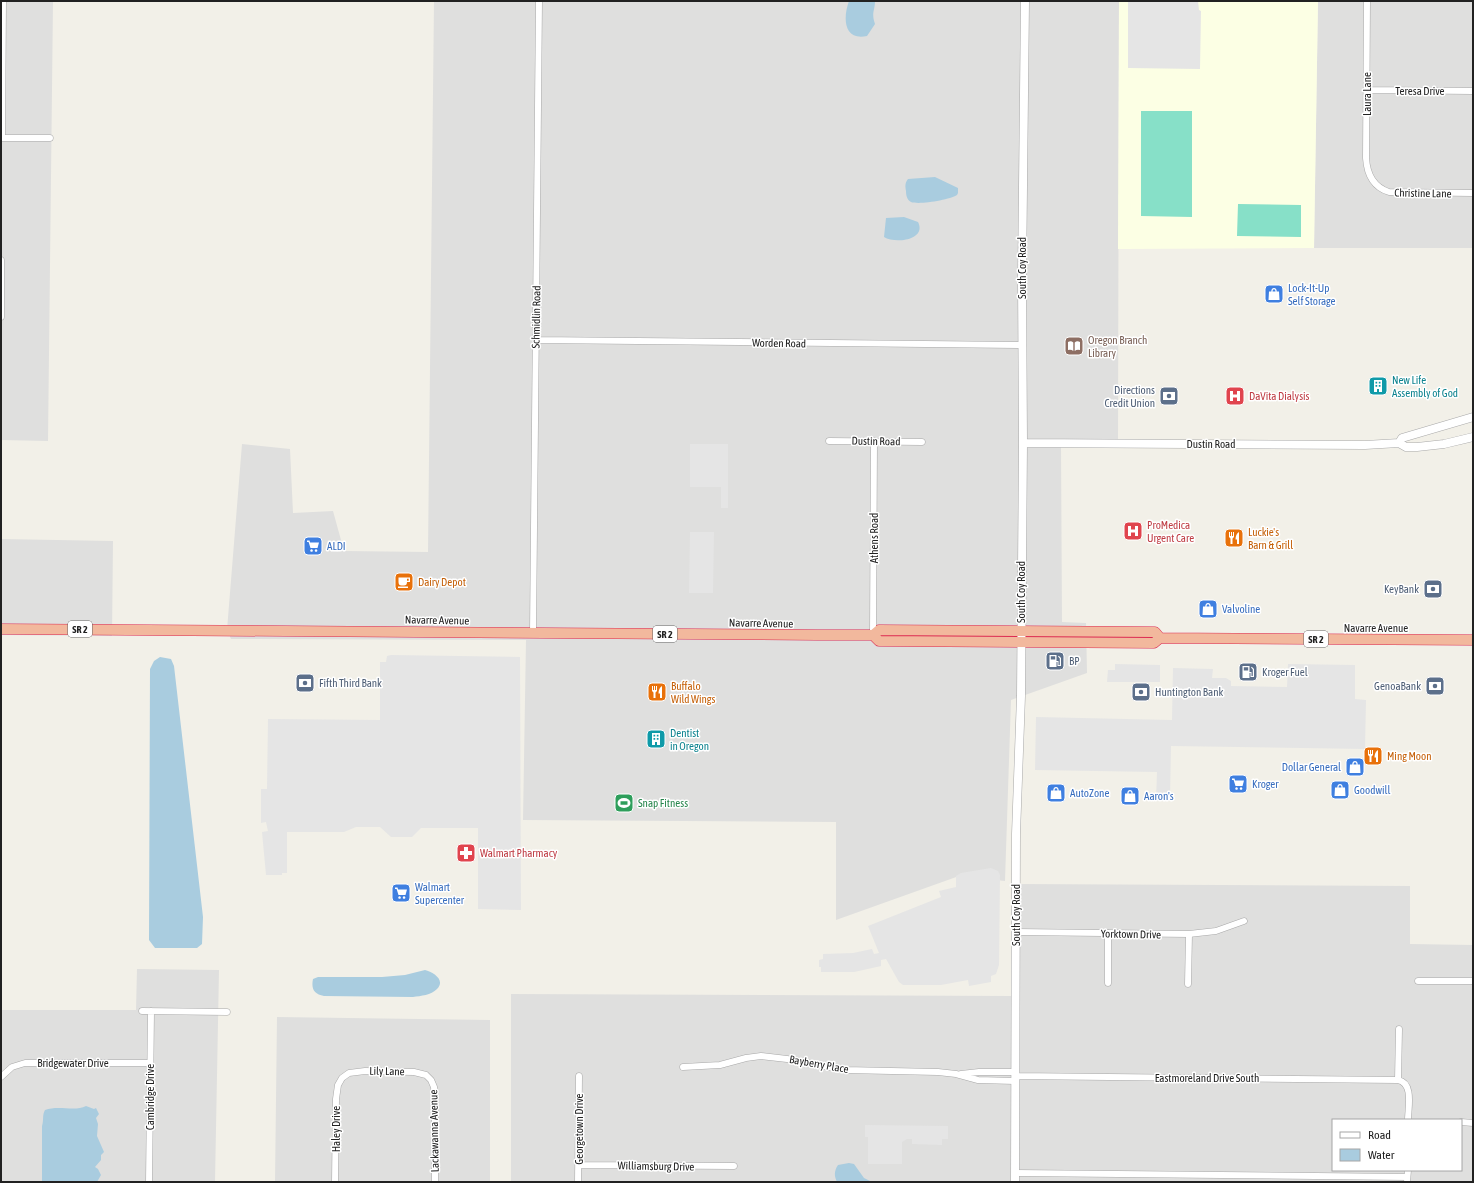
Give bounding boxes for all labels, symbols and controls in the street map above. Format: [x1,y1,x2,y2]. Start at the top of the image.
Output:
street label: Laura Lane [1361,72,1373,116]
street label: Teresa Drive [1395,85,1445,97]
street label: Christine Lane [1394,187,1452,199]
street label: South Coy Road [1016,237,1028,299]
place label: Lock-It-Up Self Storage [1288,282,1336,307]
shop icon: Lock-It-Up Self Storage [1263,283,1285,305]
street label: Schmidlin Road [529,285,543,349]
place label: Oregon Branch Library [1088,334,1147,359]
library icon: Oregon Branch Library [1063,335,1085,357]
street label: Worden Road [752,337,806,349]
place label: New Life Assembly of God [1392,374,1458,399]
building icon: New Life Assembly of God [1367,375,1389,397]
place label: Directions Credit Union [1105,384,1155,409]
bank icon: Directions Credit Union [1158,385,1180,407]
hospital icon: DaVita Dialysis [1224,385,1246,407]
place label: DaVita Dialysis [1249,390,1310,402]
street label: Dustin Road [851,435,901,447]
street label: Dustin Road [1187,438,1235,450]
street label: Athens Road [868,513,880,563]
place label: ProMedica Urgent Care [1147,519,1194,544]
hospital icon: ProMedica Urgent Care [1122,520,1144,542]
place label: Luckie's Barn & Grill [1248,526,1293,551]
restaurant icon: Luckie's Barn & Grill [1223,527,1245,549]
supermarket icon: ALDI [302,535,324,557]
place label: ALDI [327,540,346,552]
street label: South Coy Road [1015,561,1027,623]
cafe icon: Dairy Depot [393,571,415,593]
place label: Dairy Depot [418,576,466,588]
bank icon: KeyBank [1422,578,1444,600]
place label: KeyBank [1384,583,1419,595]
shop icon: Valvoline [1197,598,1219,620]
place label: Valvoline [1222,603,1260,615]
street label: Navarre Avenue [405,613,469,627]
street label: Navarre Avenue [729,616,793,630]
road number: SR 2 [68,621,92,637]
street label: Navarre Avenue [1344,622,1408,634]
road number: SR 2 [653,626,677,642]
road number: SR 2 [1304,631,1328,647]
fuel station icon: BP [1044,650,1066,672]
place label: BP [1069,655,1080,667]
fuel station icon: Kroger Fuel [1237,661,1259,683]
place label: Kroger Fuel [1262,666,1308,678]
bank icon: Fifth Third Bank [294,672,316,694]
bank icon: GenoaBank [1424,675,1446,697]
place label: Fifth Third Bank [319,677,382,689]
place label: Buffalo Wild Wings [671,680,716,705]
place label: GenoaBank [1374,680,1421,692]
restaurant icon: Buffalo Wild Wings [646,681,668,703]
bank icon: Huntington Bank [1130,681,1152,703]
place label: Huntington Bank [1155,686,1224,698]
place label: Dentist in Oregon [670,727,709,752]
building icon: Dentist in Oregon [645,728,667,750]
restaurant icon: Ming Moon [1362,745,1384,767]
place label: Ming Moon [1387,750,1432,762]
shop icon: Dollar General [1344,756,1366,778]
place label: Dollar General [1282,761,1341,773]
supermarket icon: Kroger [1227,773,1249,795]
place label: Kroger [1252,778,1279,790]
shop icon: Goodwill [1329,779,1351,801]
shop icon: AutoZone [1045,782,1067,804]
place label: Goodwill [1354,784,1390,796]
shop icon: Aaron's [1119,785,1141,807]
place label: AutoZone [1070,787,1109,799]
place label: Aaron's [1144,790,1174,802]
sports icon: Snap Fitness [613,792,635,814]
place label: Snap Fitness [638,797,688,809]
pharmacy icon: Walmart Pharmacy [455,842,477,864]
place label: Walmart Pharmacy [480,847,558,859]
place label: Walmart Supercenter [415,881,465,906]
supermarket icon: Walmart Supercenter [390,882,412,904]
street label: South Coy Road [1010,884,1022,946]
street label: Yorktown Drive [1101,927,1161,941]
street label: Bayberry Place [788,1053,850,1075]
street label: Bridgewater Drive [37,1057,109,1069]
street label: Cambridge Drive [144,1064,156,1130]
street label: Lily Lane [369,1065,405,1077]
street label: Eastmoreland Drive South [1155,1072,1259,1084]
street label: Lackawanna Avenue [427,1090,441,1172]
street label: Georgetown Drive [573,1093,585,1165]
street label: Haley Drive [330,1106,342,1152]
legend [1332,1119,1462,1171]
text: Road [1368,1128,1391,1142]
text: Water [1368,1148,1395,1162]
street label: Williamsburg Drive [617,1159,695,1173]

